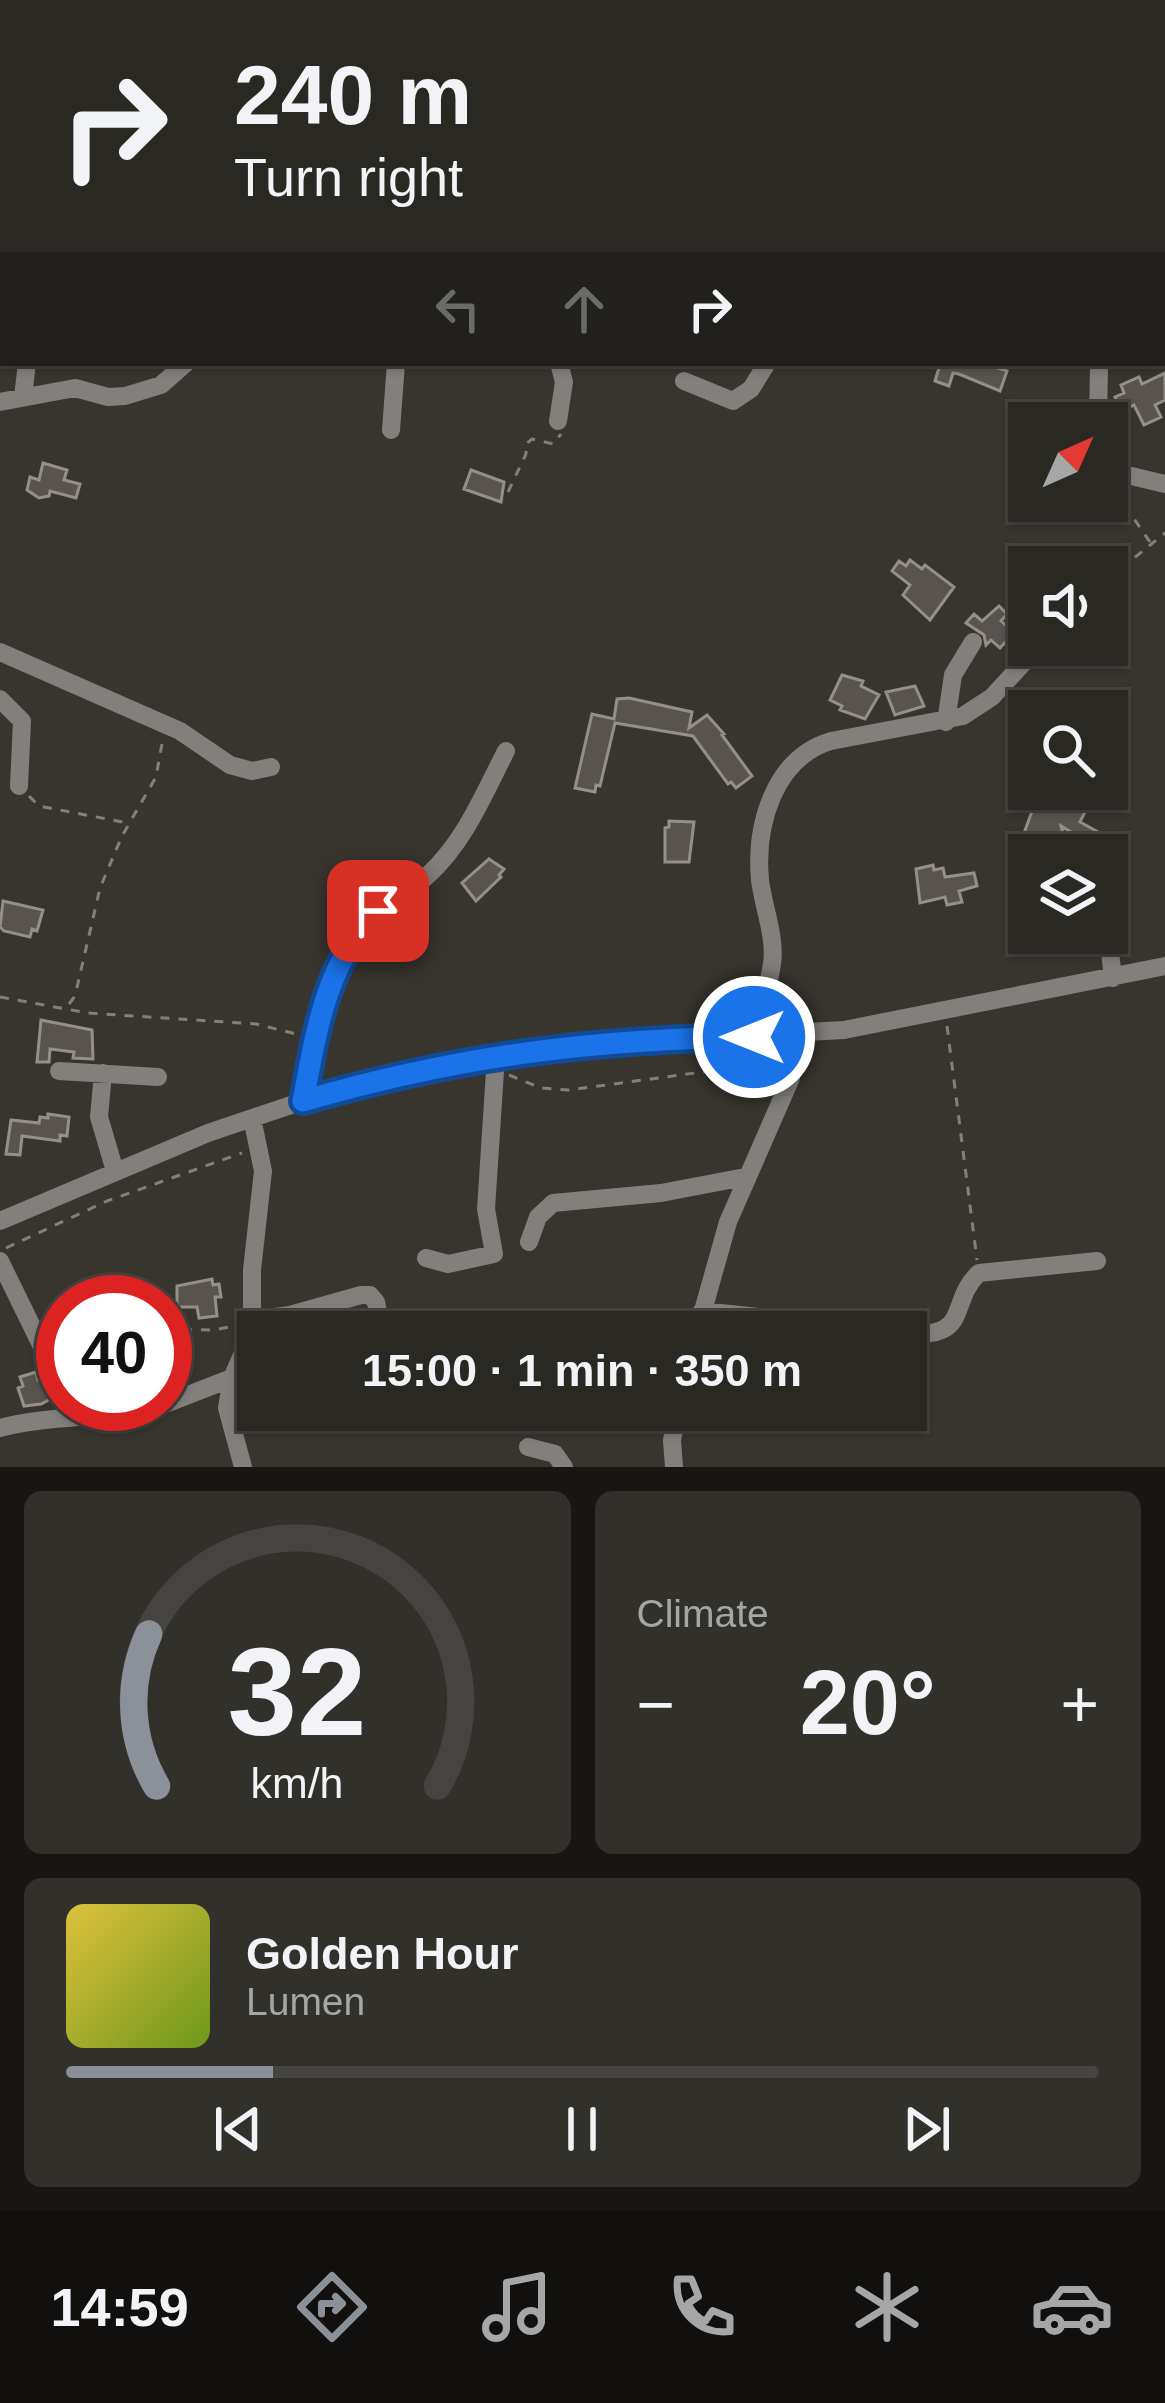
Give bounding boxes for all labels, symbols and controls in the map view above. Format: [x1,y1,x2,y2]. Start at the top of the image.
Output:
icon: right [36,48,192,204]
text: 240 m [234,48,472,142]
text: Turn right [234,147,463,207]
icon: left [425,276,491,342]
icon: ahead [551,276,617,342]
icon: right [677,276,743,342]
north arrow [1008,402,1128,522]
map controls [1008,402,1128,954]
button: sound [1008,546,1128,666]
button: search [1008,690,1128,810]
button: layers [1008,834,1128,954]
pin [327,860,429,962]
icon: arrive [345,878,411,944]
position arrow [691,974,817,1100]
speed limit sign: 40 [36,1275,192,1431]
text: 15:00 · 1 min · 350 m [362,1345,802,1396]
text: Climate [637,1592,769,1635]
text: 32 [228,1622,367,1761]
text: 20° [800,1653,936,1753]
text: − [637,1667,675,1741]
text: + [1060,1667,1099,1741]
text: km/h [251,1758,344,1806]
text: Golden Hour [246,1928,518,1979]
text: Lumen [246,1980,365,2023]
icon: previous [205,2096,271,2162]
icon: pause [549,2096,615,2162]
icon: next [894,2096,960,2162]
icon: directions [290,2265,374,2349]
icon: music [475,2265,559,2349]
icon: phone [660,2265,744,2349]
icon: climate [845,2265,929,2349]
icon: car [1030,2265,1114,2349]
text: 14:59 [51,2277,189,2337]

